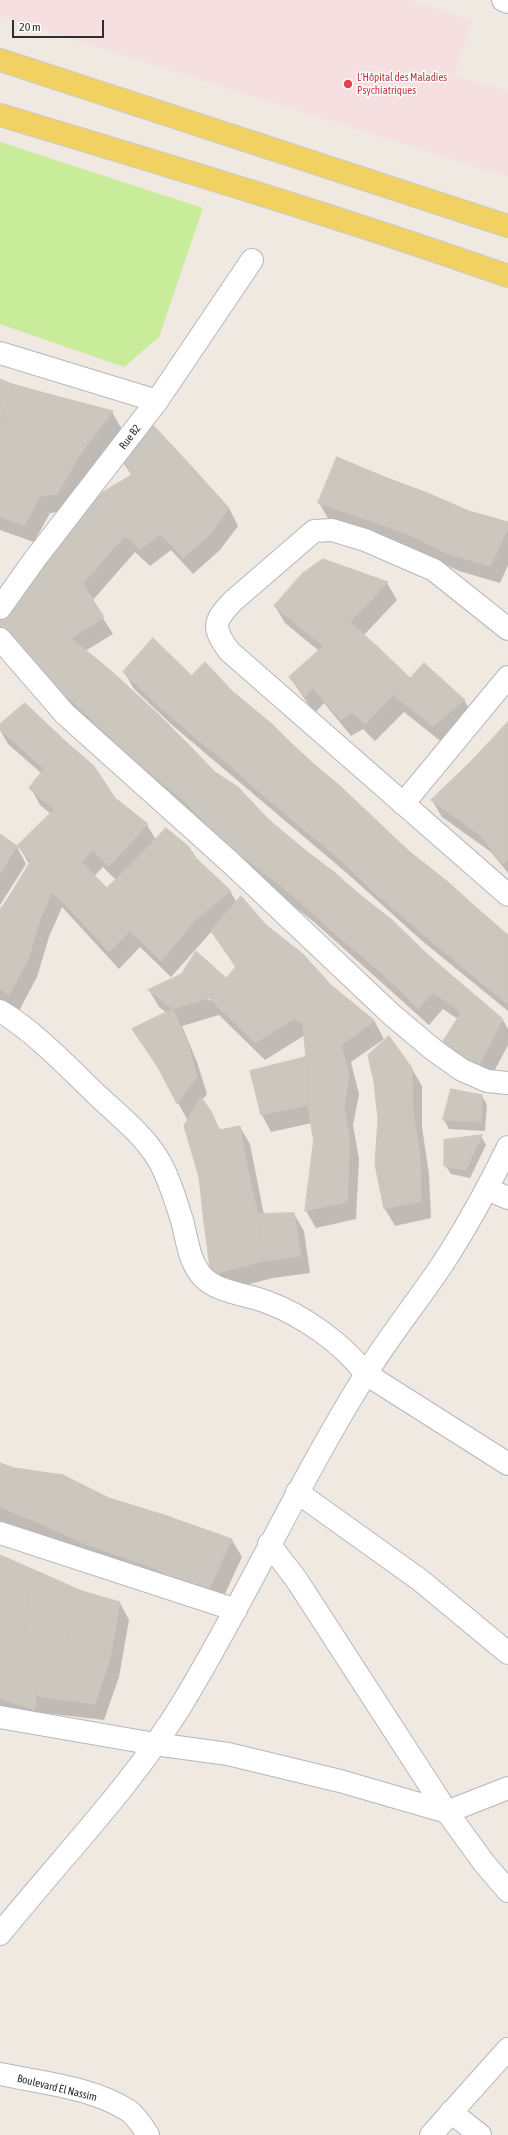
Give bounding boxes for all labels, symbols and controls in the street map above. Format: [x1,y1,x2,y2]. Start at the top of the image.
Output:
scale bar [14,12,106,38]
text: 20 m [19,20,41,34]
place label: L'Hôpital des Maladies Psychiatriques [357,71,447,97]
marker: L'Hôpital des Maladies Psychiatriques [342,78,354,90]
street label: Rue B2 [116,422,144,452]
street label: Boulevard El Nassim [16,2072,98,2104]

